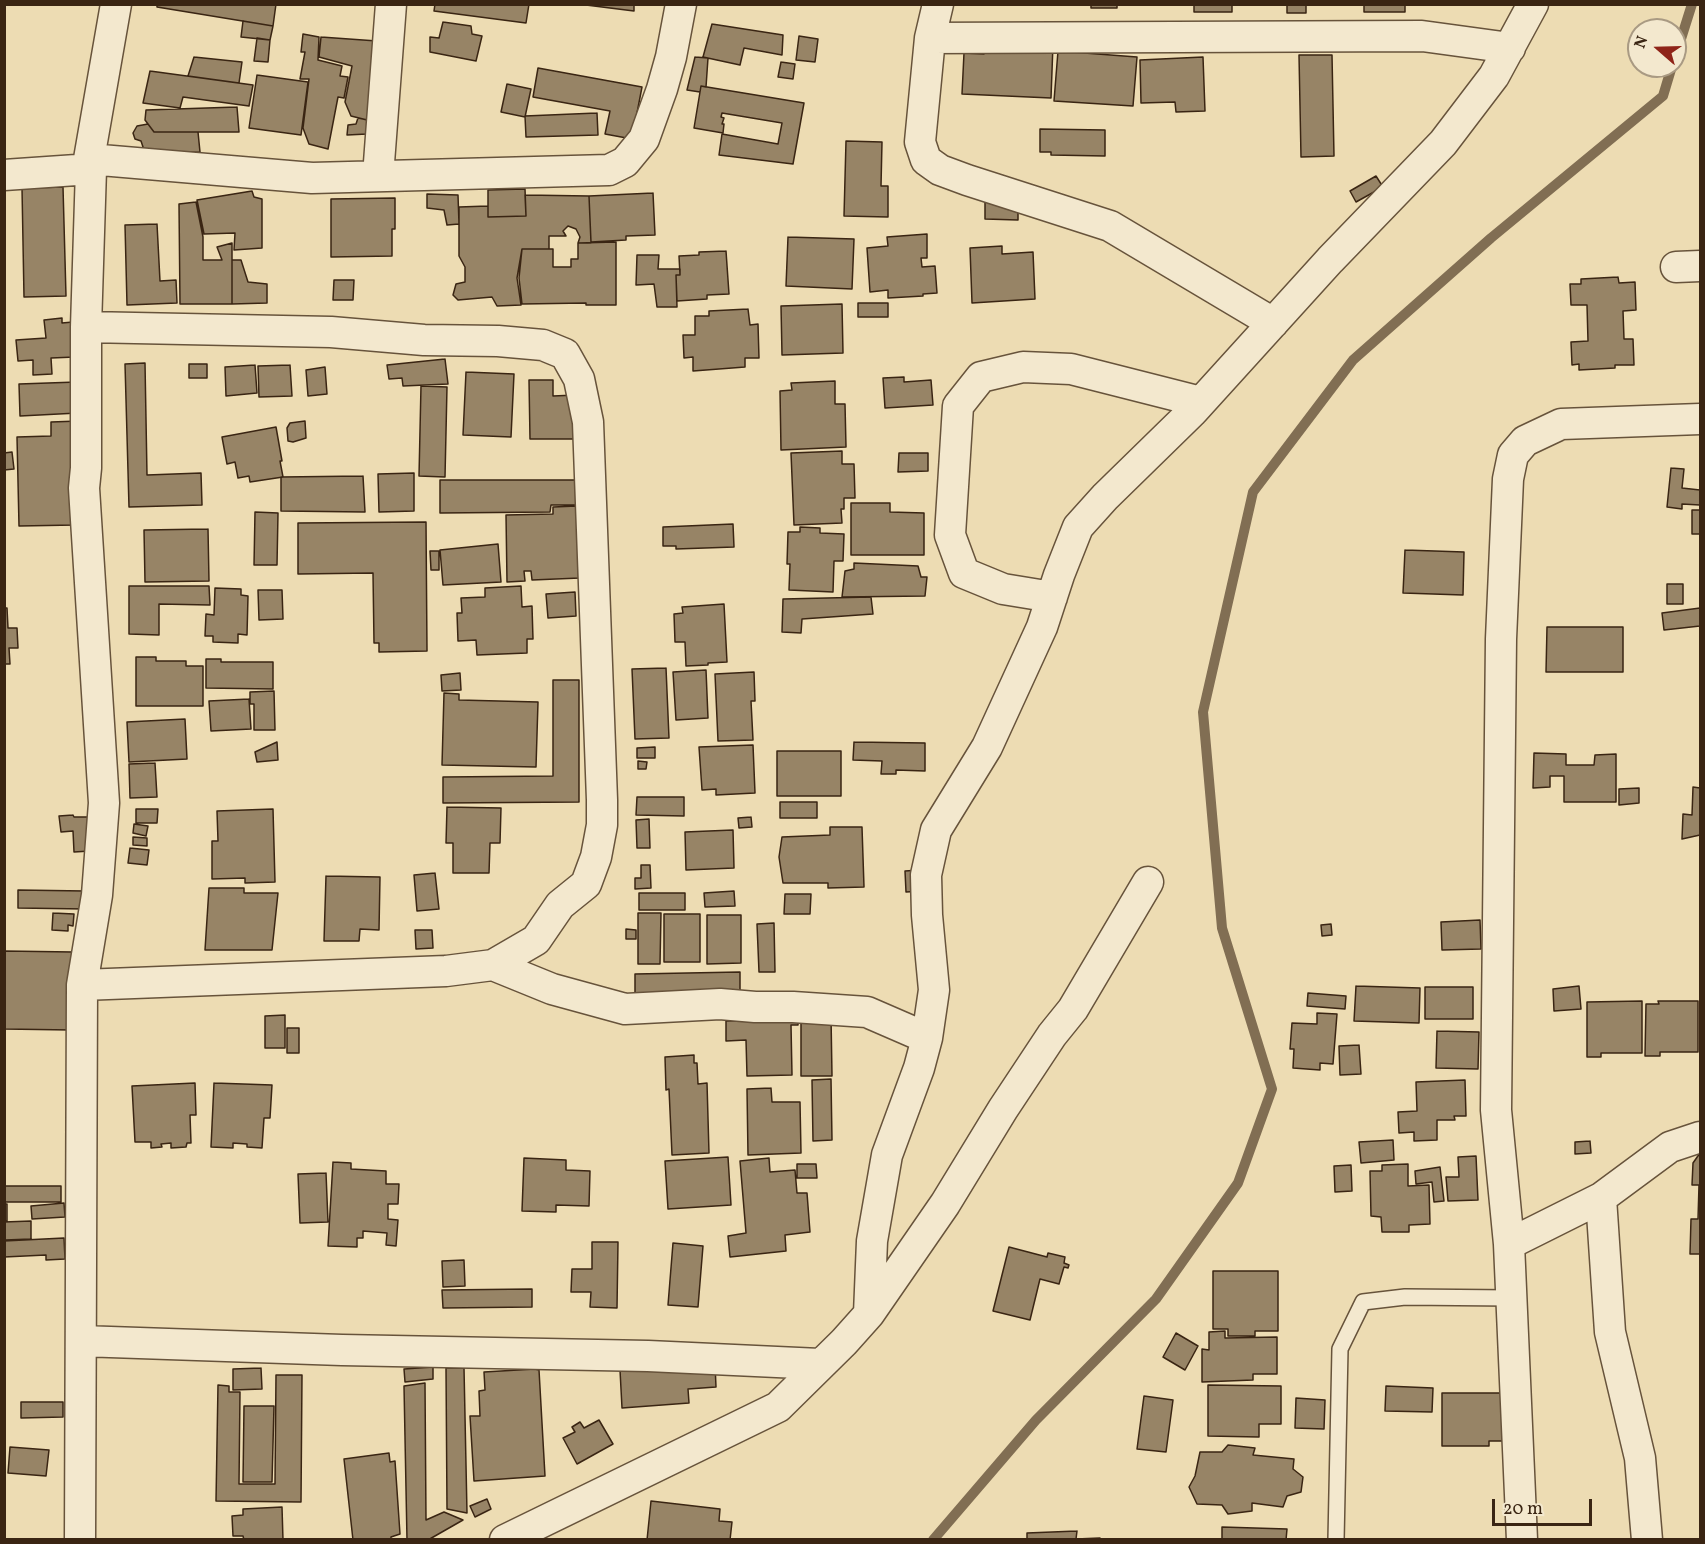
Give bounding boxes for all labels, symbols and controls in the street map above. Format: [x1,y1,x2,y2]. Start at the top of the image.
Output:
north arrow [1627,18,1687,78]
text: N [1630,33,1654,52]
scale bar [1495,1487,1596,1525]
text: 20 m [1503,1497,1543,1522]

